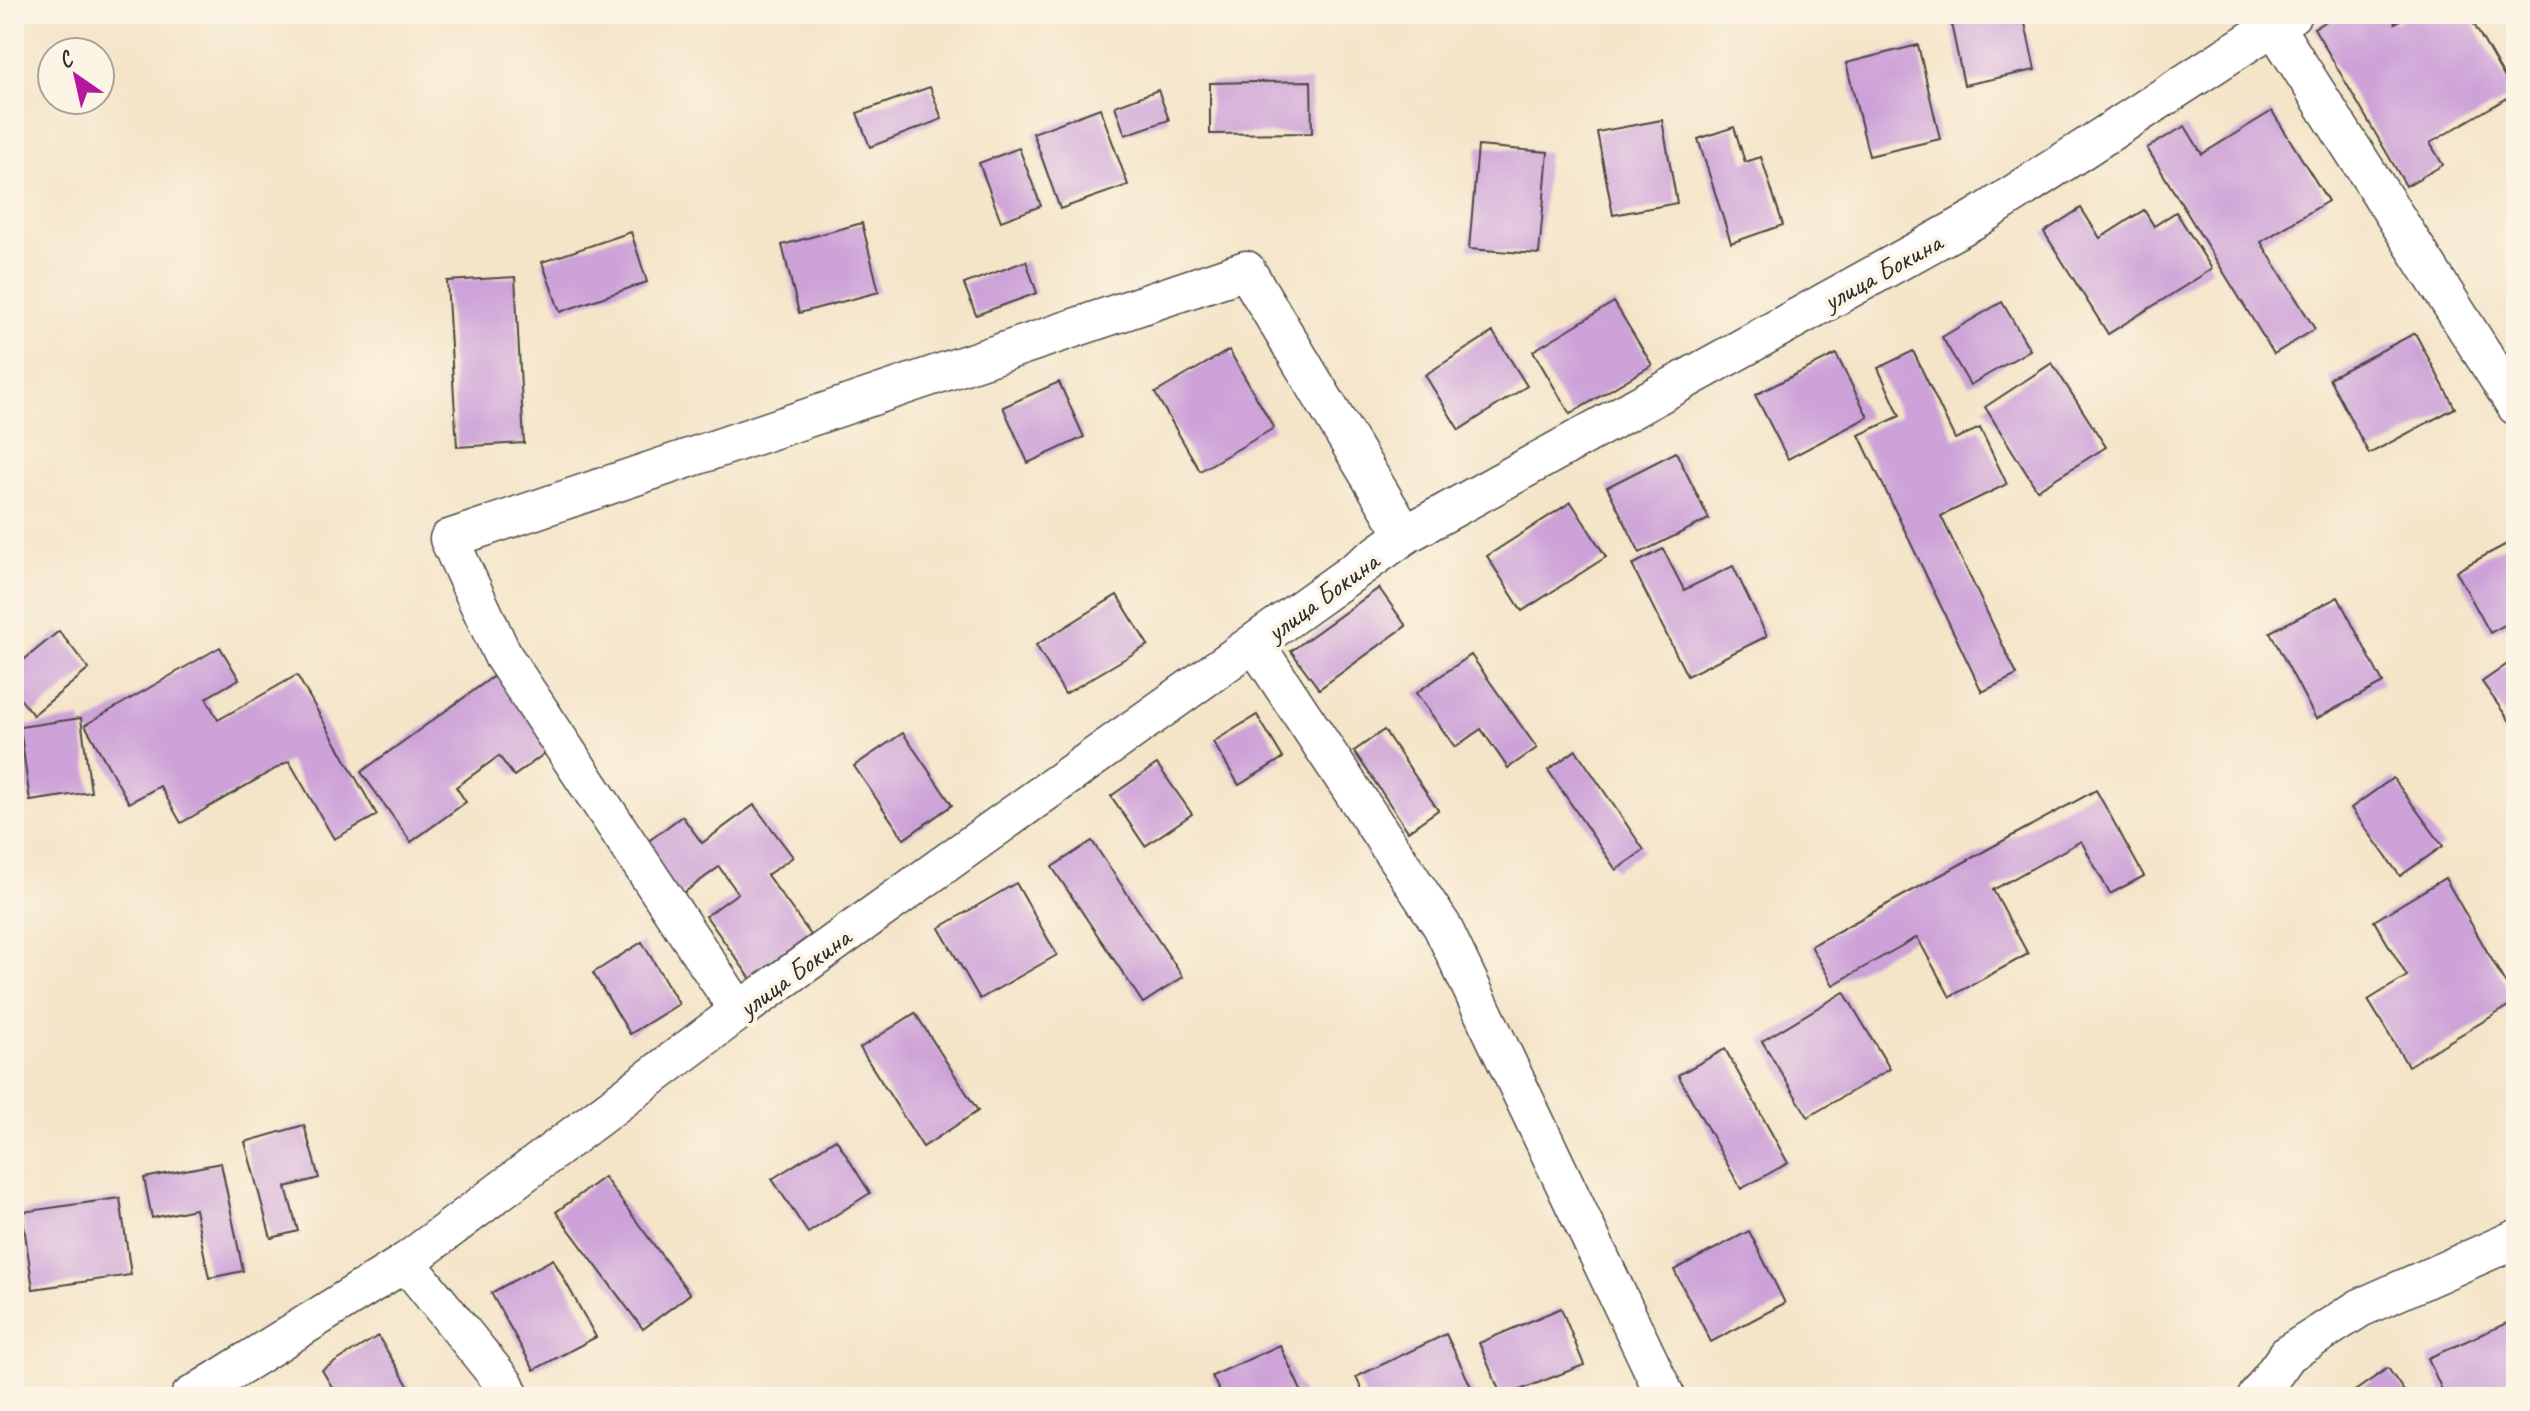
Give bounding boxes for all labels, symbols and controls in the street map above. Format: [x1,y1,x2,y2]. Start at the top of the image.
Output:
north arrow [36,36,116,116]
text: С [53,44,80,75]
street label: улица Бокина [1815,223,1950,319]
street label: улица Бокина [1258,542,1387,650]
street label: улица Бокина [730,918,859,1026]

